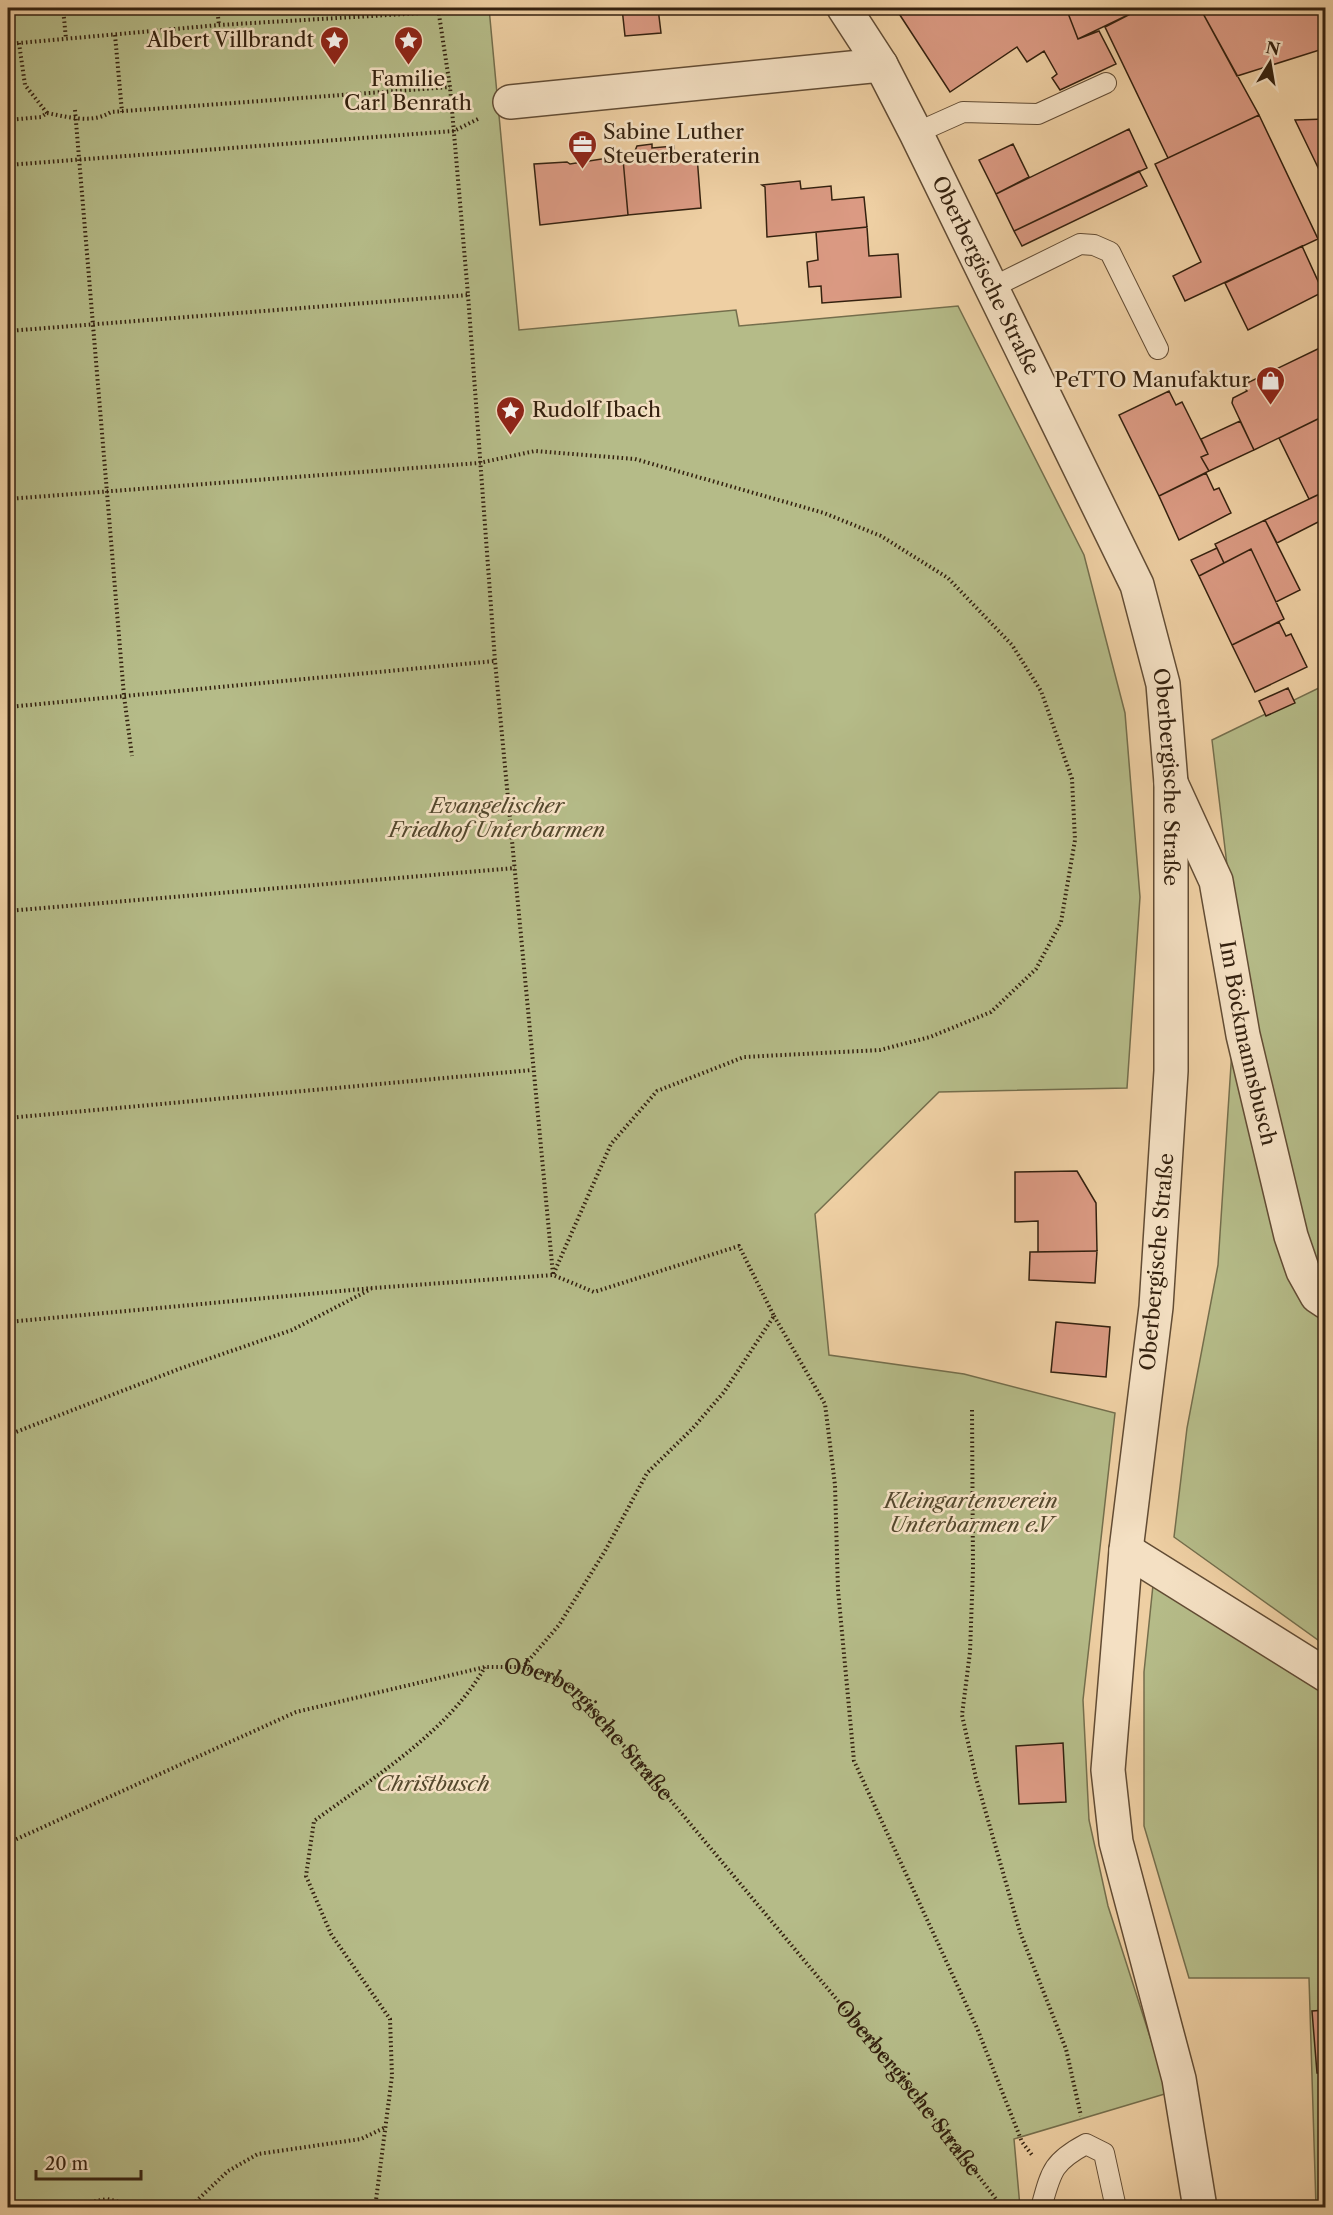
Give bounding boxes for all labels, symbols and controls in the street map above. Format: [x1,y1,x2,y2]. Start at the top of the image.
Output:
place icon: Albert Villbrandt [319,24,351,66]
place icon: Familie Carl Benrath [392,24,424,66]
place label: Albert Villbrandt [146,27,315,52]
north arrow [1240,33,1300,93]
text: N [1264,37,1282,59]
place label: Familie Carl Benrath [344,66,472,115]
place label: Sabine Luther Steuerberaterin [603,119,760,168]
office icon: Sabine Luther Steuerberaterin [566,128,598,170]
street label: Oberbergische Straße [927,172,1045,379]
shop icon: PeTTO Manufaktur [1255,364,1287,406]
place label: PeTTO Manufaktur [1054,367,1250,392]
place icon: Rudolf Ibach [495,394,527,436]
place label: Rudolf Ibach [532,397,661,422]
street label: Oberbergische Straße [1147,665,1184,886]
park label: Evangelischer Friedhof Unterbarmen [387,793,605,842]
street label: Im Böckmannsbusch [1215,939,1282,1148]
street label: Oberbergische Straße [1135,1152,1178,1372]
park label: Kleingartenverein Unterbarmen e.V [882,1488,1058,1537]
street label: Oberbergische Straße [504,1654,678,1805]
park label: Christbusch [376,1771,490,1796]
street label: Oberbergische Straße [831,1995,987,2181]
scale bar [36,2143,141,2181]
text: 20 m [45,2153,89,2175]

